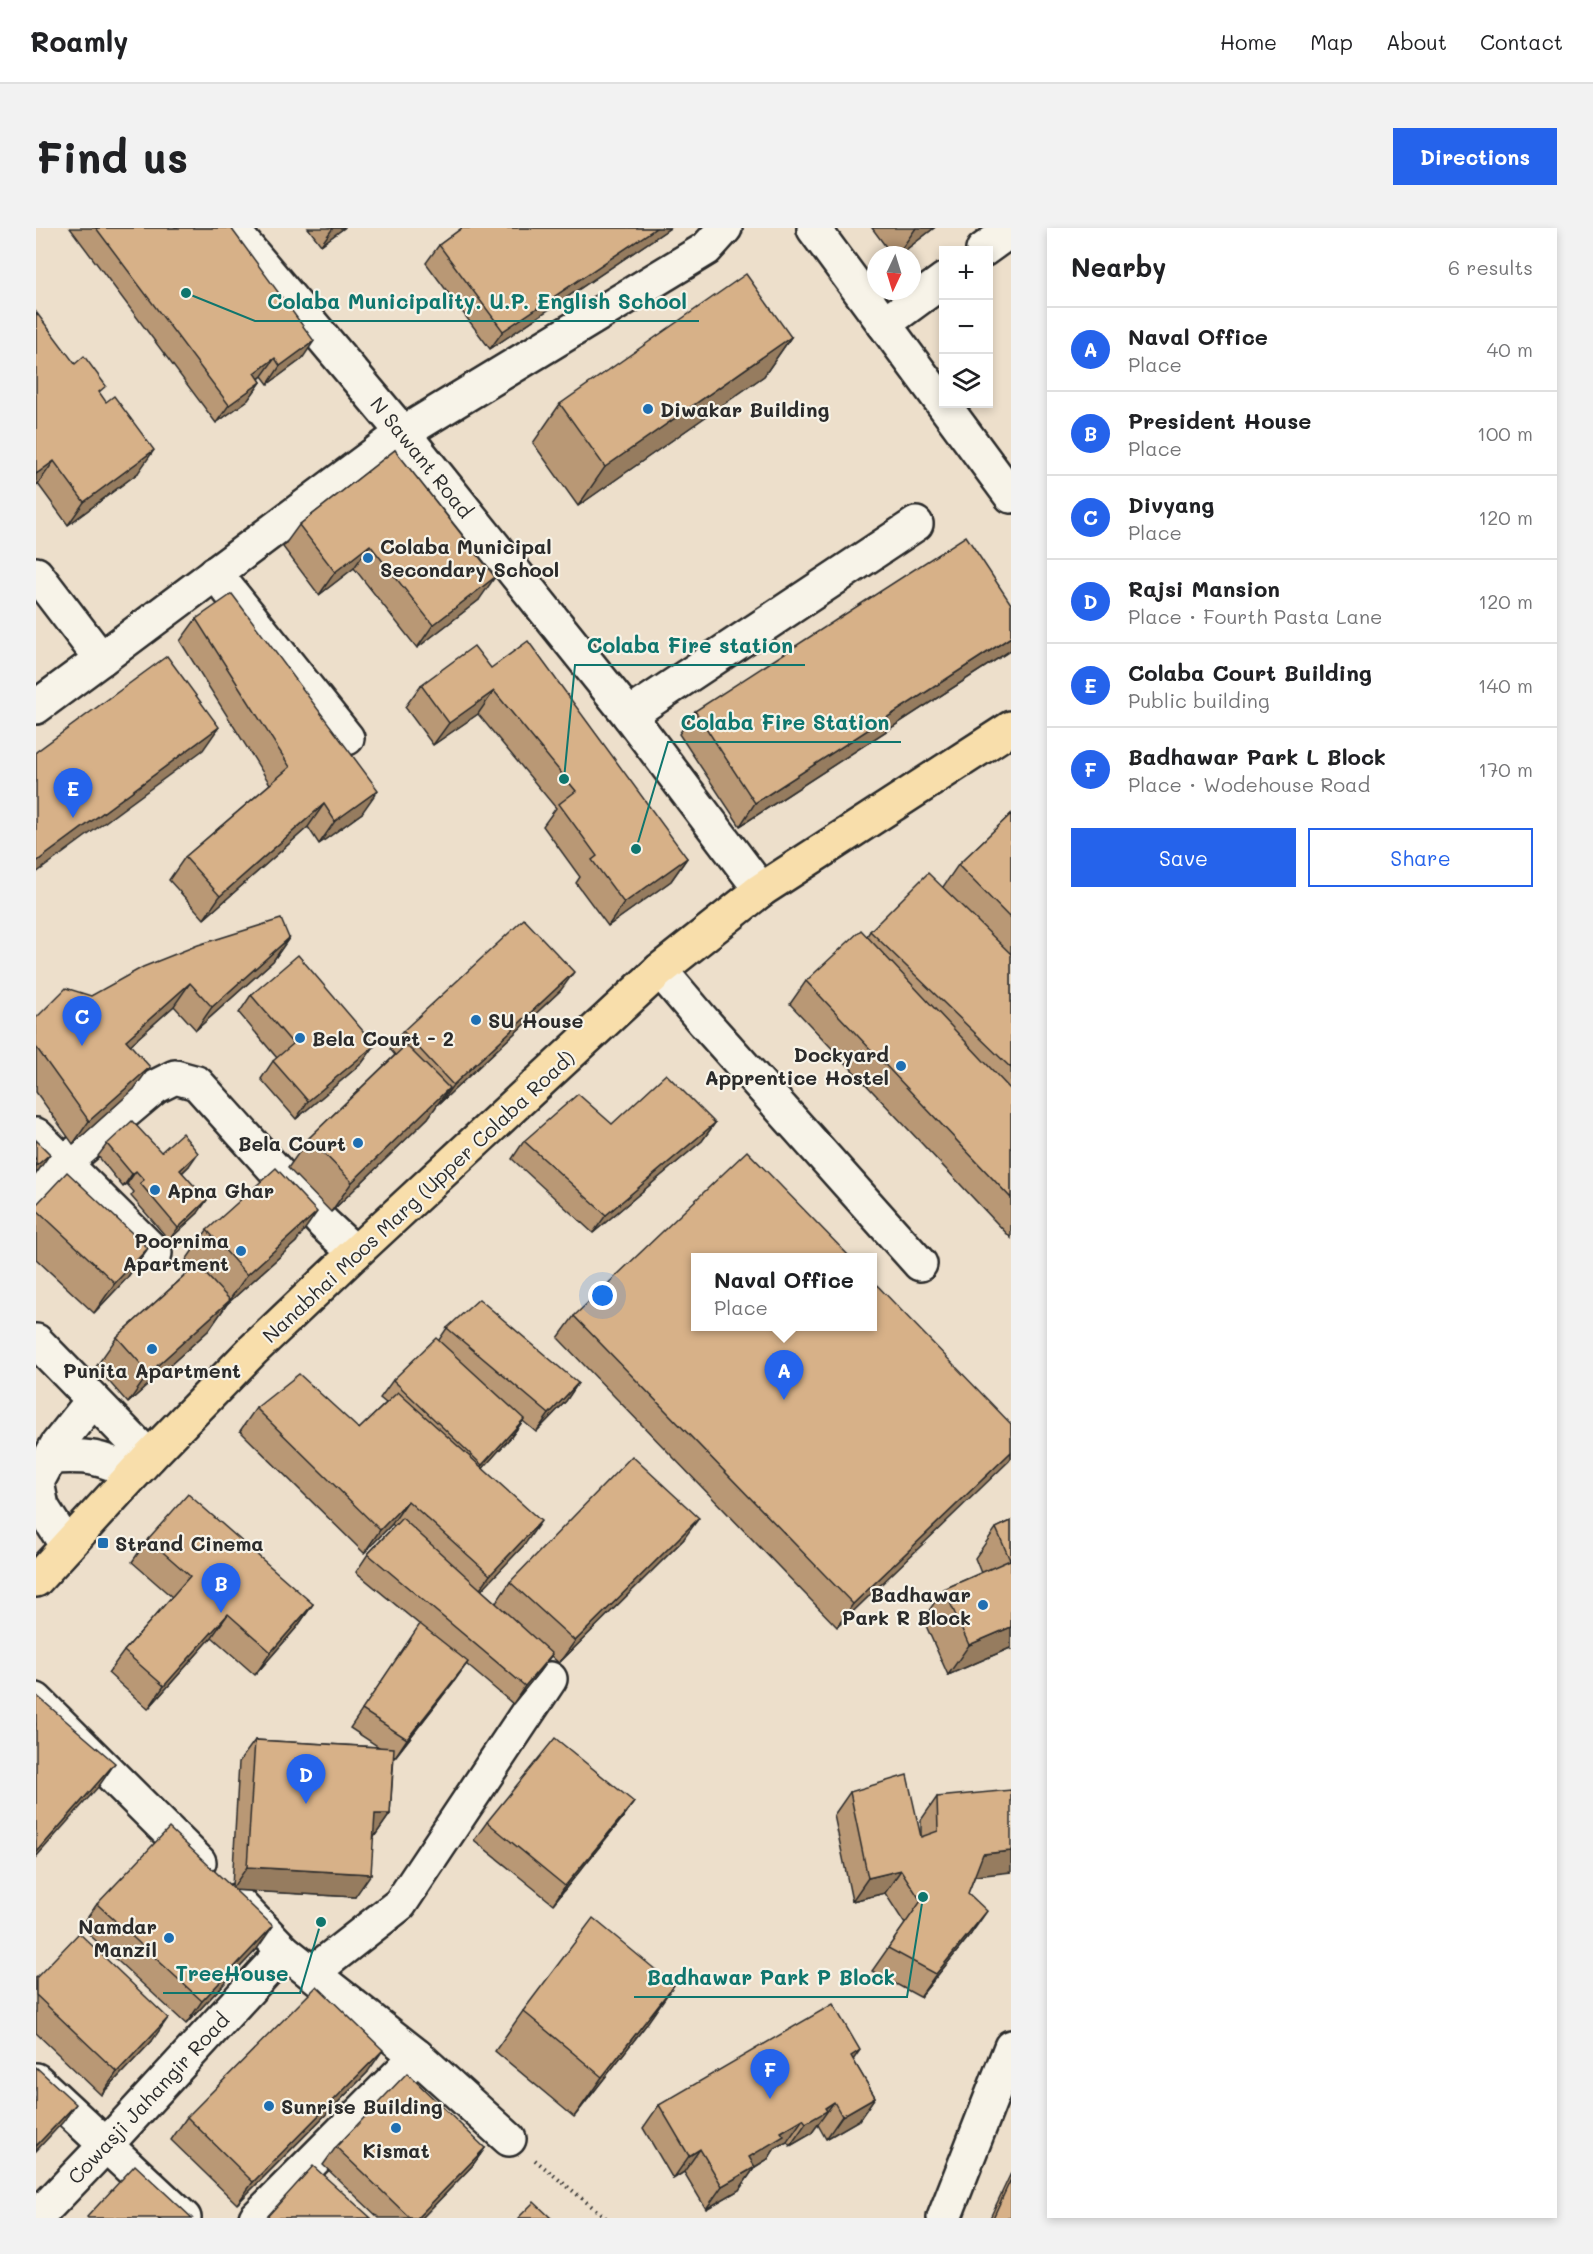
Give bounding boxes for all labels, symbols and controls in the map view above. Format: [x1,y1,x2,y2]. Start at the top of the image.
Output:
text: Roamly [30,23,129,59]
text: Home [1220,28,1277,55]
text: Map [1310,28,1353,55]
text: About [1386,28,1447,55]
text: Contact [1480,28,1563,55]
button: Directions [1393,128,1557,185]
text: Find us [36,129,188,184]
north arrow [867,246,921,300]
map controls [939,246,993,408]
button: + [939,246,993,300]
text: Nearby [1071,250,1166,284]
text: 6 results [1448,254,1533,280]
callout: Colaba Municipality. U.P. English School [255,282,699,321]
text: Colaba Municipality. U.P. English School [267,287,687,315]
button: − [939,300,993,354]
text: Naval Office [1128,322,1268,351]
text: A [1084,336,1097,362]
text: 40 m [1487,336,1533,362]
text: Place [1128,351,1182,377]
button: layers [939,354,993,408]
street label: N Sawant Road [365,391,479,523]
place label: Diwakar Building [660,396,829,422]
marker: Diwakar Building [641,402,655,416]
text: President House [1128,406,1311,435]
text: B [1084,420,1097,446]
text: 100 m [1477,420,1533,446]
text: Place [1128,435,1182,461]
text: Divyang [1128,490,1214,519]
text: C [1083,504,1098,530]
text: 120 m [1478,504,1533,530]
text: Place [1128,519,1182,545]
place label: Colaba Municipal Secondary School [380,533,559,582]
marker: Colaba Municipal Secondary School [361,551,375,565]
text: Rajsi Mansion [1128,574,1280,603]
text: D [1083,588,1098,614]
text: 120 m [1478,588,1533,614]
text: Place · Fourth Pasta Lane [1128,603,1382,629]
callout: Colaba Fire station [575,626,805,665]
text: Colaba Fire station [587,631,793,658]
text: Colaba Court Building [1128,658,1372,687]
text: E [1084,672,1097,698]
text: 140 m [1478,672,1533,698]
text: Public building [1128,687,1270,713]
callout: Colaba Fire Station [668,703,901,742]
text: Colaba Fire Station [681,708,889,735]
text: Badhawar Park L Block [1128,742,1386,771]
text: F [1084,756,1097,782]
text: 170 m [1478,756,1533,782]
pin: E [54,768,93,818]
text: Place · Wodehouse Road [1128,771,1370,797]
button: Save [1071,828,1296,887]
button: Share [1308,828,1533,887]
pin: C [62,996,102,1046]
place label: SU House [488,1007,584,1033]
marker: SU House [469,1013,483,1027]
place label: Bela Court - 2 [312,1025,454,1051]
marker: Bela Court - 2 [293,1031,307,1045]
place label: Dockyard Apprentice Hostel [705,1041,889,1090]
street label: Nanabhai Moos Marg (Upper Colaba Road) [256,1044,580,1348]
marker: Dockyard Apprentice Hostel [894,1059,908,1073]
place label: Bela Court [238,1130,346,1156]
marker: Bela Court [351,1136,365,1150]
place label: Apna Ghar [167,1177,274,1203]
marker: Apna Ghar [148,1183,162,1197]
place label: Poornima Apartment [123,1227,229,1276]
marker: Poornima Apartment [234,1244,248,1258]
popup [691,1253,877,1331]
text: Naval Office [714,1265,854,1294]
your location [588,1281,617,1310]
text: Place [714,1294,768,1320]
marker: Punita Apartment [145,1342,159,1356]
pin: A [764,1350,804,1400]
place label: Punita Apartment [63,1357,241,1383]
place label: Strand Cinema [115,1530,264,1556]
marker: Strand Cinema [96,1536,110,1550]
pin: B [202,1564,240,1613]
place label: Badhawar Park R Block [842,1581,971,1630]
marker: Badhawar Park R Block [976,1598,990,1612]
pin: D [286,1754,326,1804]
place label: Namdar Manzil [78,1913,157,1962]
marker: Namdar Manzil [162,1931,176,1945]
callout: TreeHouse [163,1954,300,1993]
callout: Badhawar Park P Block [634,1958,907,1997]
text: TreeHouse [175,1959,289,1986]
text: Badhawar Park P Block [647,1963,895,1990]
street label: Cowasji Jahangir Road [62,2007,234,2189]
pin: F [750,2050,790,2099]
place label: Sunrise Building [281,2093,443,2119]
marker: Sunrise Building [262,2099,276,2113]
marker: Kismat [389,2121,403,2135]
place label: Kismat [362,2137,430,2163]

